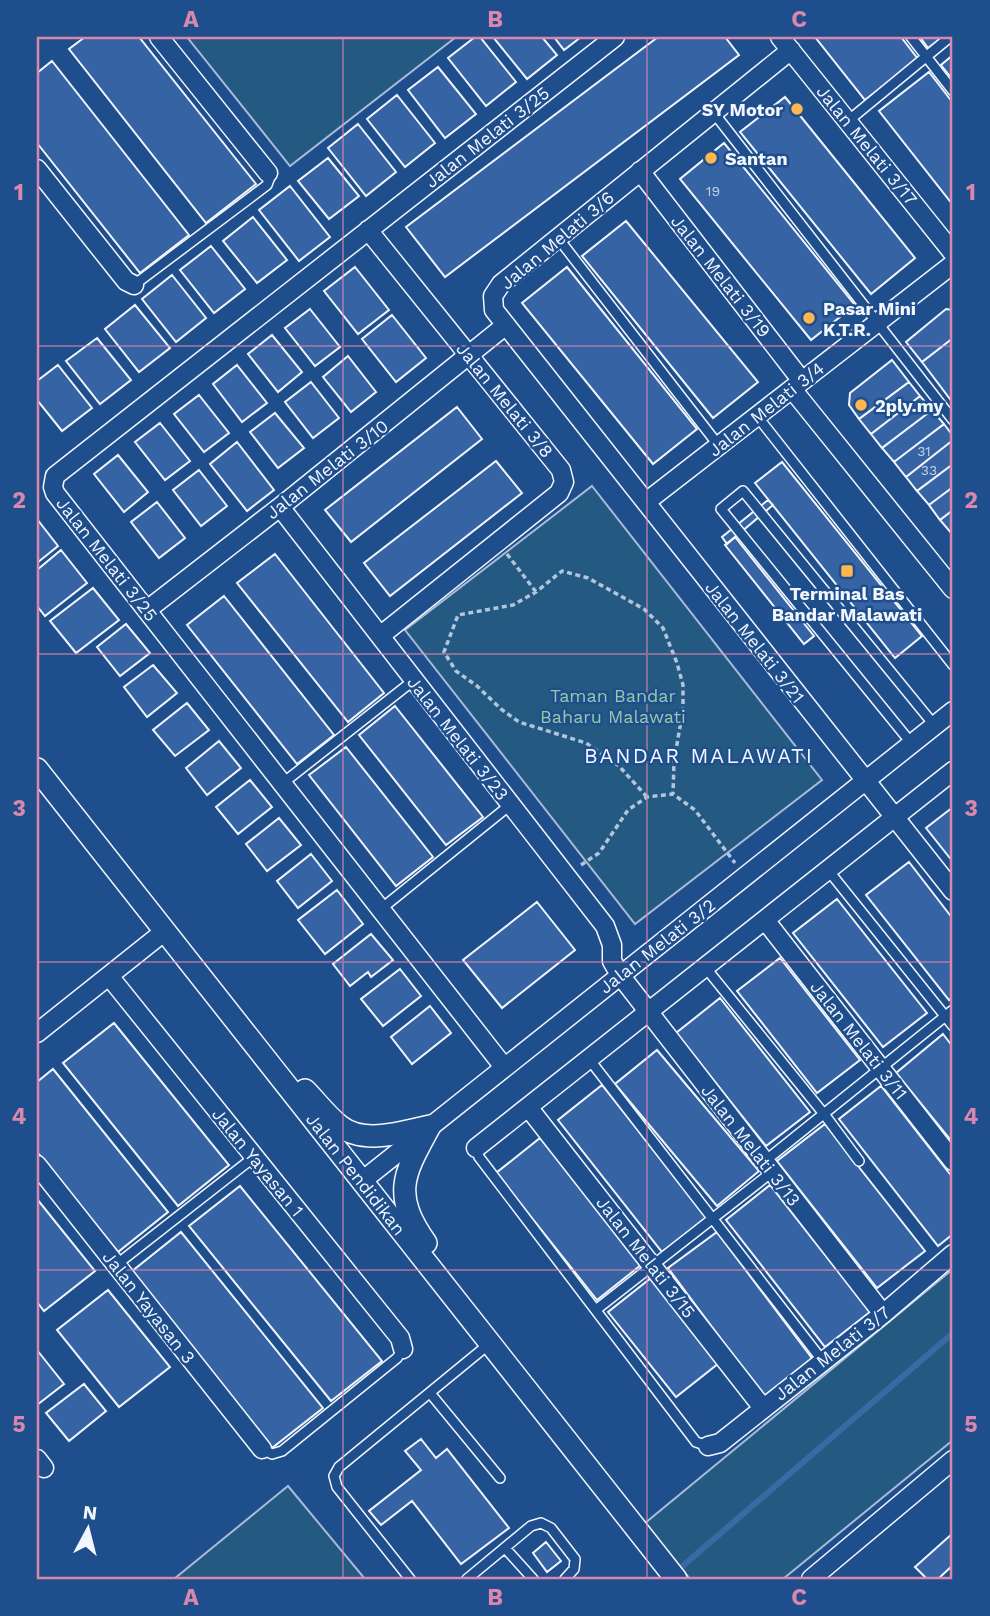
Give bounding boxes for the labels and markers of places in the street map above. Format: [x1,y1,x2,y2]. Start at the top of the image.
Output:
place label: SY Motor [702,99,783,120]
marker: SY Motor [789,101,805,117]
place label: Santan [725,148,788,169]
marker: Santan [703,150,719,166]
place label: Pasar Mini K.T.R. [823,298,916,340]
marker: Pasar Mini K.T.R. [801,310,817,326]
place label: 2ply.my [875,395,944,416]
marker: 2ply.my [853,397,869,413]
marker: Terminal Bas Bandar Malawati [839,563,855,579]
place label: Terminal Bas Bandar Malawati [772,583,922,625]

